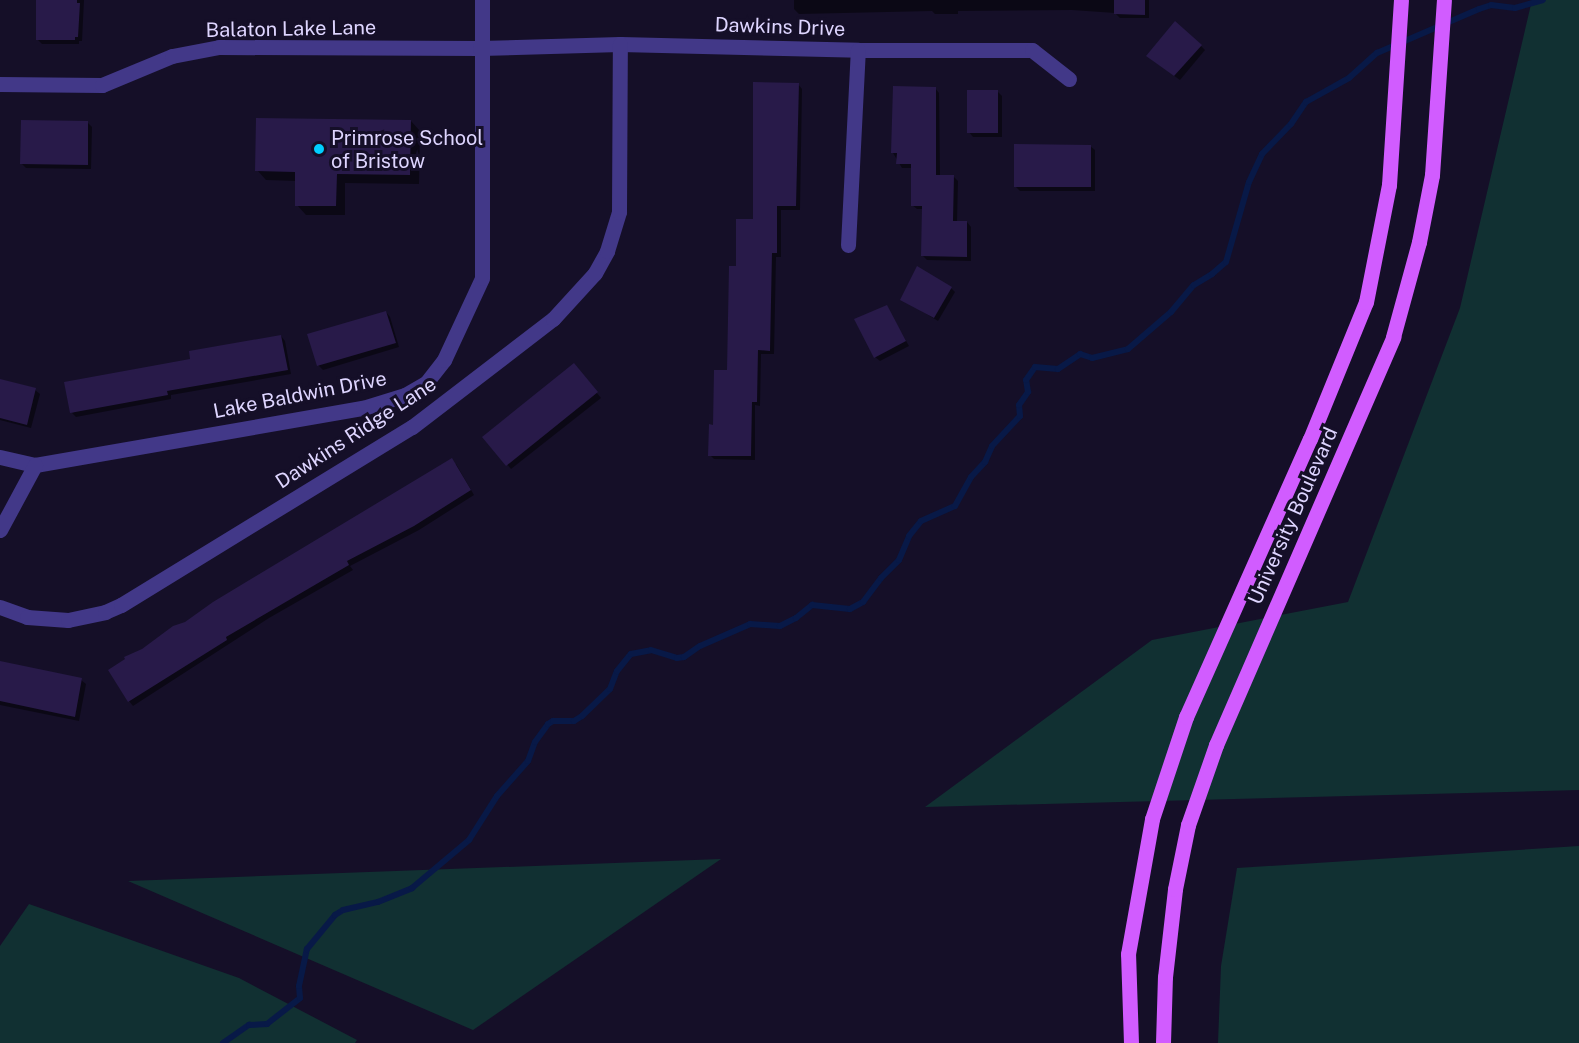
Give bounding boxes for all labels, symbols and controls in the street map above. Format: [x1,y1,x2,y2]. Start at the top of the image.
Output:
street label: Dawkins Drive [714,13,846,41]
street label: Balaton Lake Lane [205,16,377,42]
place label: Primrose School of Bristow [331,126,483,173]
marker: Primrose School of Bristow [312,142,326,156]
street label: Lake Baldwin Drive [211,366,389,424]
street label: Dawkins Ridge Lane [271,372,441,494]
street label: University Boulevard [1243,424,1343,608]

